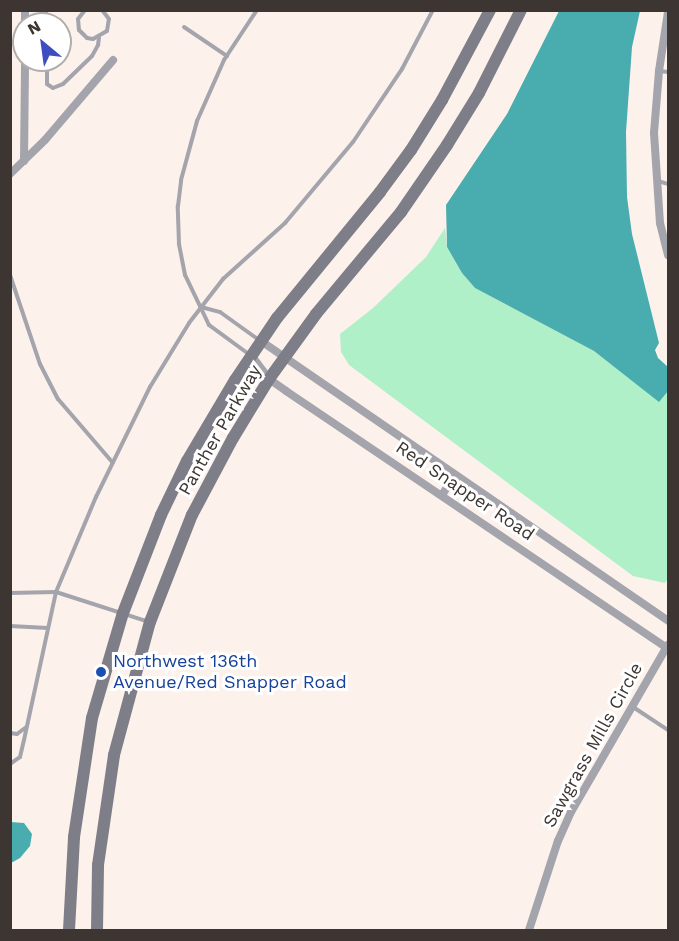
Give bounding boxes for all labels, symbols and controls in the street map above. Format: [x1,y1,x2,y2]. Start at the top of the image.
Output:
north arrow [12,12,72,72]
text: N [24,16,44,39]
street label: Panther Parkway [174,361,266,499]
street label: Red Snapper Road [392,437,538,545]
place label: Northwest 136th Avenue/Red Snapper Road [113,651,347,694]
street label: Sawgrass Mills Circle [539,659,647,831]
marker: Northwest 136th Avenue/Red Snapper Road [94,665,108,679]

